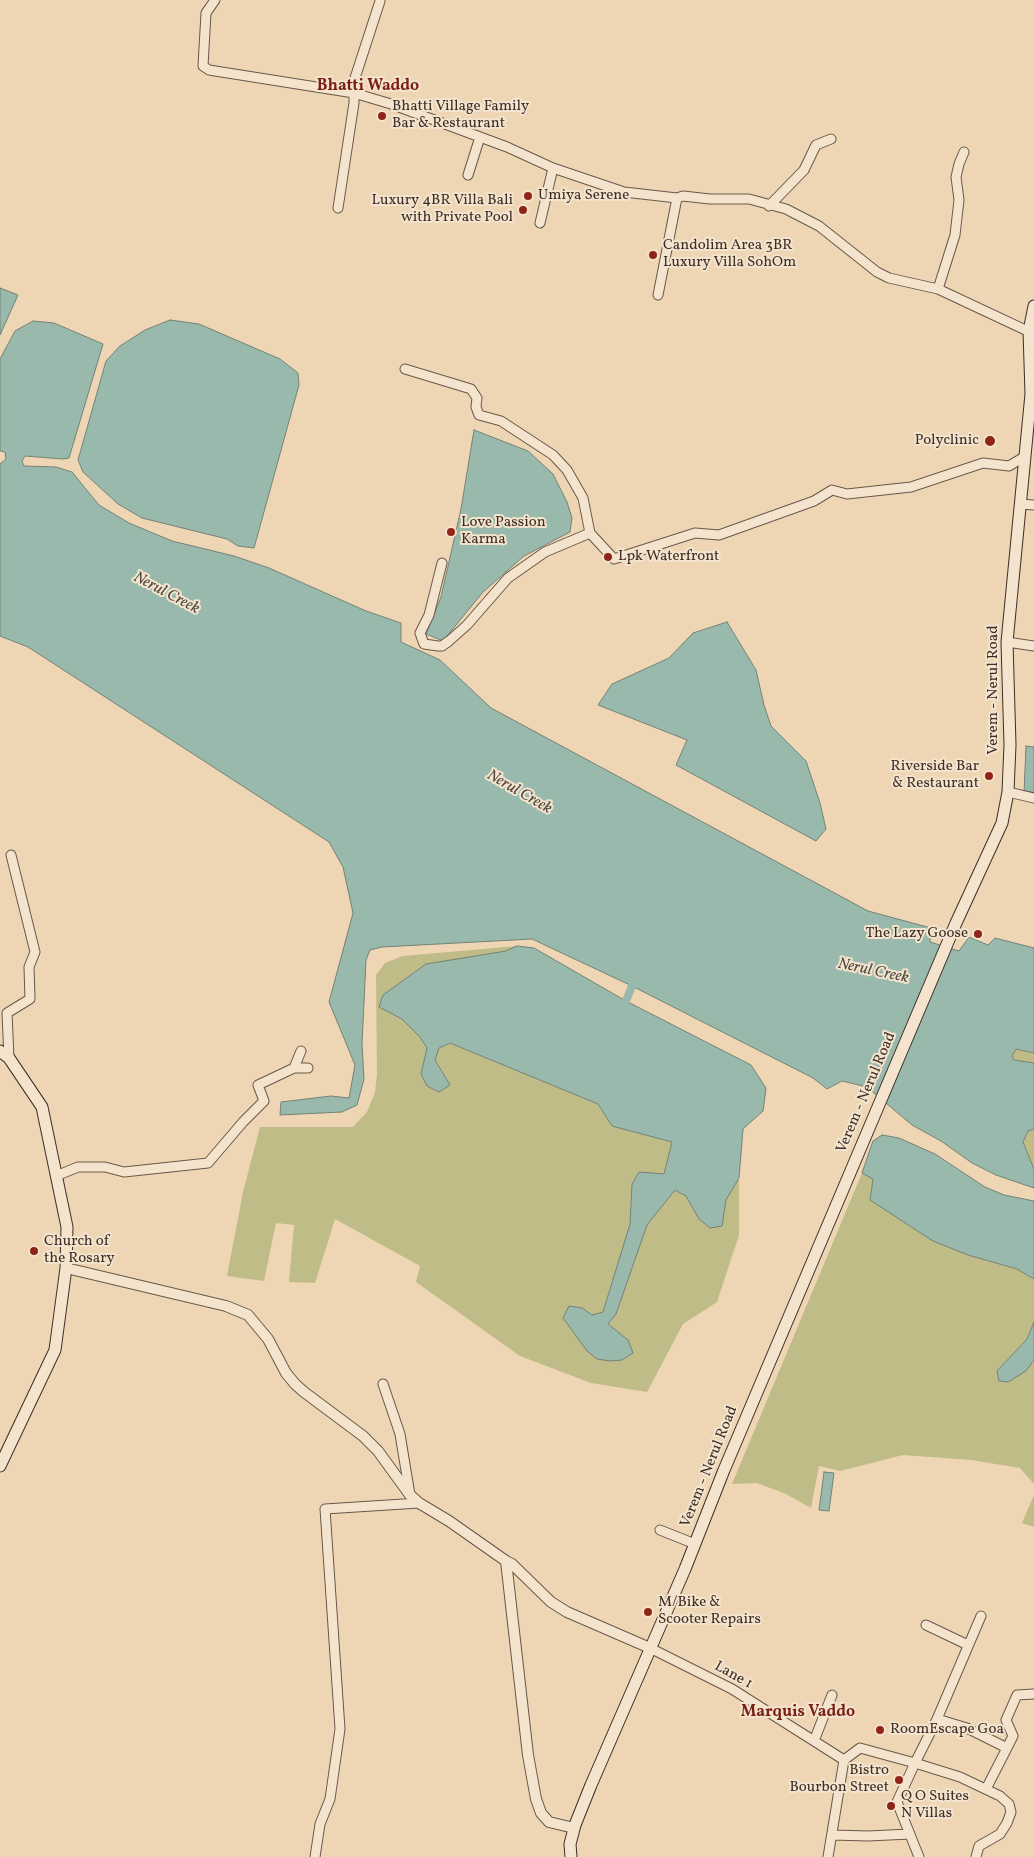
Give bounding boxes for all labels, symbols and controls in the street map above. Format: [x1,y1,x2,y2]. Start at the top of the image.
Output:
district label: Bhatti Waddo [317,77,419,97]
place label: Bhatti Village Family Bar & Restaurant [392,98,529,133]
marker: Bhatti Village Family Bar & Restaurant [376,110,388,122]
place label: Umiya Serene [538,187,629,205]
marker: Umiya Serene [522,190,534,202]
place label: Luxury 4BR Villa Bali with Private Pool [372,192,513,227]
marker: Luxury 4BR Villa Bali with Private Pool [517,204,529,216]
place label: Candolim Area 3BR Luxury Villa SohOm [663,237,796,272]
marker: Candolim Area 3BR Luxury Villa SohOm [647,249,659,261]
place label: Polyclinic [915,432,979,450]
marker: Polyclinic [983,434,997,448]
place label: Love Passion Karma [461,514,546,549]
marker: Love Passion Karma [445,526,457,538]
place label: Lpk Waterfront [618,548,719,566]
marker: Lpk Waterfront [602,551,614,563]
water label: Nerul Creek [130,569,202,619]
street label: Verem - Nerul Road [985,625,1003,755]
place label: Riverside Bar & Restaurant [890,758,979,793]
water label: Nerul Creek [483,767,555,819]
marker: Riverside Bar & Restaurant [983,770,995,782]
place label: The Lazy Goose [866,925,968,943]
marker: The Lazy Goose [972,928,984,940]
water label: Nerul Creek [836,955,910,989]
street label: Verem - Nerul Road [833,1030,901,1156]
place label: Church of the Rosary [44,1233,115,1268]
marker: Church of the Rosary [28,1245,40,1257]
street label: Verem - Nerul Road [677,1404,743,1530]
place label: M/Bike & Scooter Repairs [658,1594,761,1629]
marker: M/Bike & Scooter Repairs [642,1606,654,1618]
street label: Lane 1 [711,1658,755,1694]
district label: Marquis Vaddo [741,1703,855,1723]
place label: RoomEscape Goa [890,1721,1004,1739]
marker: RoomEscape Goa [874,1724,886,1736]
place label: Bistro Bourbon Street [789,1762,889,1797]
marker: Bistro Bourbon Street [893,1774,905,1786]
place label: Q O Suites N Villas [901,1788,969,1823]
marker: Q O Suites N Villas [885,1800,897,1812]

